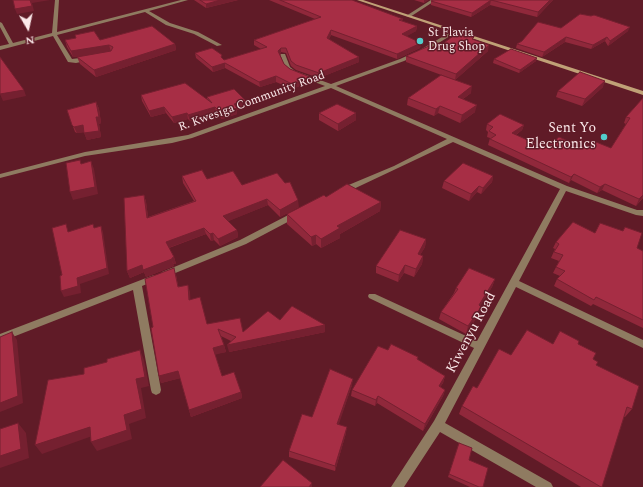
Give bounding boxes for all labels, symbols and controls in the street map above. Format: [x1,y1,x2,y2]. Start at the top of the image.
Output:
north arrow [8,8,48,48]
place label: St Flavia Drug Shop [428,27,485,55]
text: N [24,31,36,49]
marker: St Flavia Drug Shop [415,36,425,46]
street label: R. Kwesiga Community Road [177,69,327,135]
place label: Sent Yo Electronics [526,121,596,154]
marker: Sent Yo Electronics [599,132,609,142]
street label: Kiwenyu Road [444,290,500,376]

